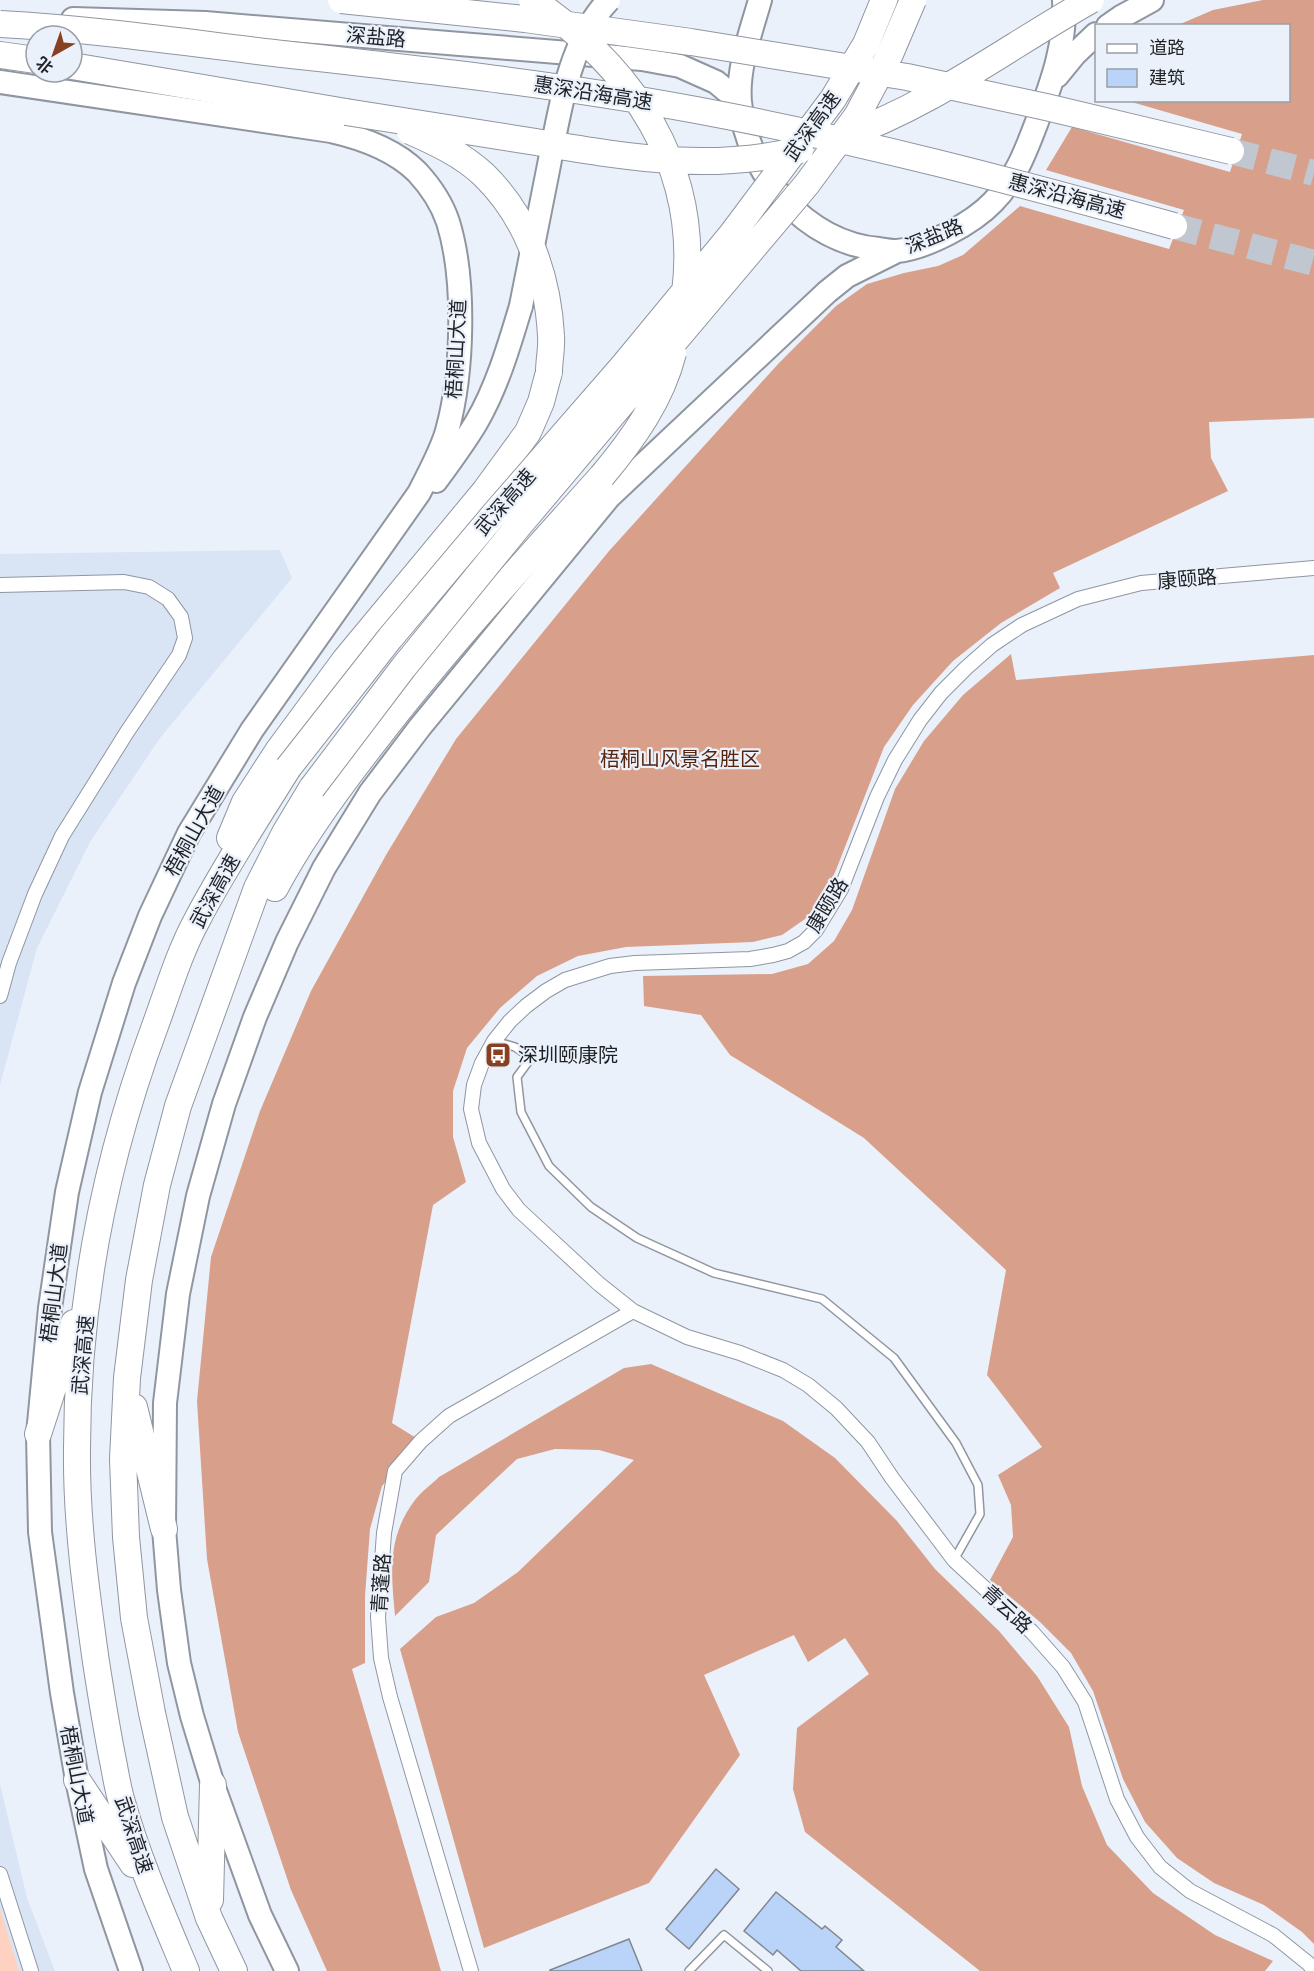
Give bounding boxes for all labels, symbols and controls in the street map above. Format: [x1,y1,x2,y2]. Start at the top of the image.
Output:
street label: 深盐路 [345,22,407,52]
north arrow [24,24,84,84]
legend [1095,24,1290,102]
text: 道路 [1149,37,1185,59]
text: 北 [32,53,57,78]
text: 建筑 [1149,67,1185,89]
street label: 惠深沿海高速 [532,72,654,114]
street label: 武深高速 [779,87,845,165]
street label: 惠深沿海高速 [1006,169,1128,223]
street label: 深盐路 [902,214,966,258]
street label: 梧桐山大道 [441,298,471,400]
street label: 武深高速 [470,464,540,540]
street label: 康颐路 [1156,564,1218,594]
park label: 梧桐山风景名胜区 [600,747,760,771]
street label: 梧桐山大道 [159,781,229,881]
street label: 武深高速 [185,850,245,932]
street label: 康颐路 [801,873,853,937]
bus stop icon: 深圳颐康院 [483,1040,513,1070]
place label: 深圳颐康院 [518,1043,618,1067]
street label: 梧桐山大道 [36,1242,72,1344]
street label: 武深高速 [68,1314,98,1396]
street label: 青蓬路 [367,1552,395,1614]
street label: 青云路 [977,1580,1037,1638]
street label: 梧桐山大道 [56,1724,98,1826]
street label: 武深高速 [110,1793,158,1877]

